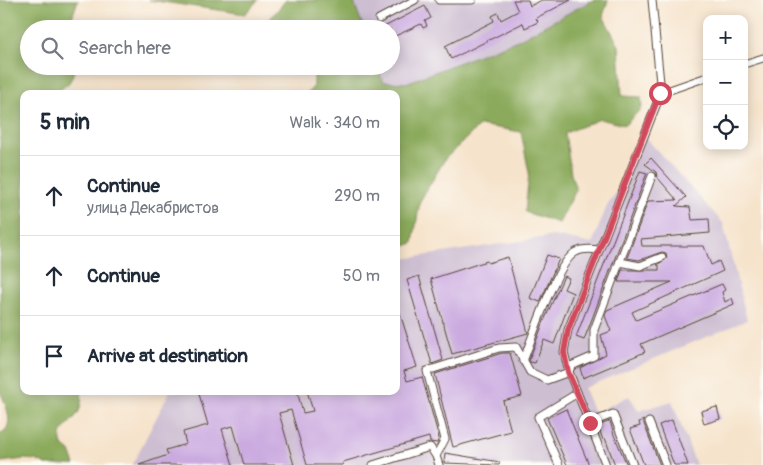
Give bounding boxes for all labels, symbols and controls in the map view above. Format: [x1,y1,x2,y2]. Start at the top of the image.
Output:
map controls [703,15,748,150]
button: + [703,15,748,60]
search box [20,20,400,75]
icon: search [38,34,66,62]
text: Search here [78,36,171,60]
button: − [703,60,748,105]
route start [649,82,672,105]
button: locate [703,105,748,150]
text: 5 min [40,109,90,136]
text: Walk · 340 m [289,113,380,133]
text: Continue [87,174,160,198]
icon: ahead [40,182,68,210]
text: 290 m [334,186,380,206]
text: улица Декабристов [87,198,219,218]
icon: ahead [40,262,68,290]
text: Continue [87,264,160,288]
text: 50 m [343,266,380,286]
icon: arrive [40,342,68,370]
text: Arrive at destination [87,344,248,368]
route end [579,412,602,435]

